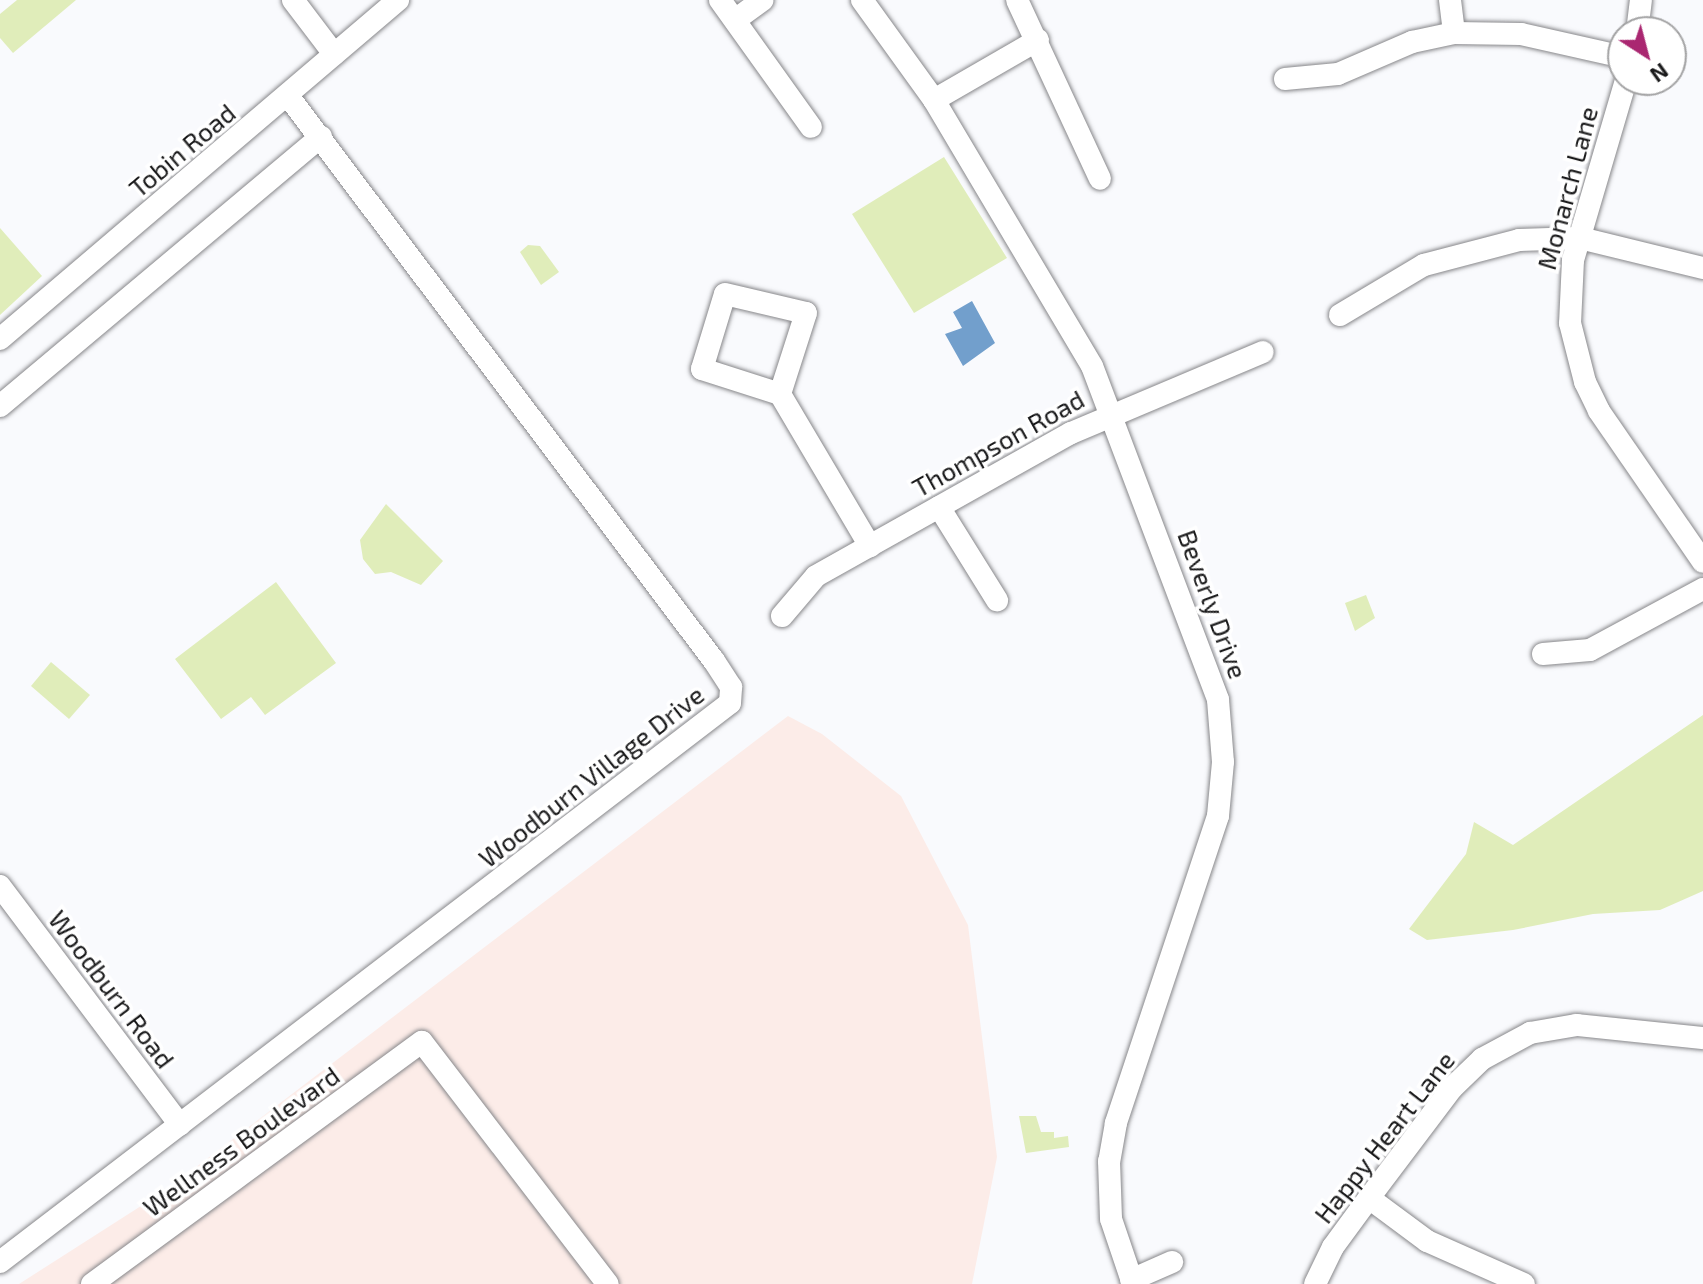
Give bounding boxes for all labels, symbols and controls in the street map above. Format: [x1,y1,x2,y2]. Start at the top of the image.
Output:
north arrow [1607,16,1687,96]
text: N [1646,59,1674,89]
street label: Tobin Road [123,97,241,203]
street label: Monarch Lane [1530,103,1604,273]
street label: Thompson Road [907,383,1089,503]
street label: Beverly Drive [1172,525,1254,683]
street label: Woodburn Village Drive [472,678,710,874]
street label: Woodburn Road [43,904,181,1074]
street label: Happy Heart Lane [1307,1045,1461,1229]
street label: Wellness Boulevard [137,1059,345,1223]

